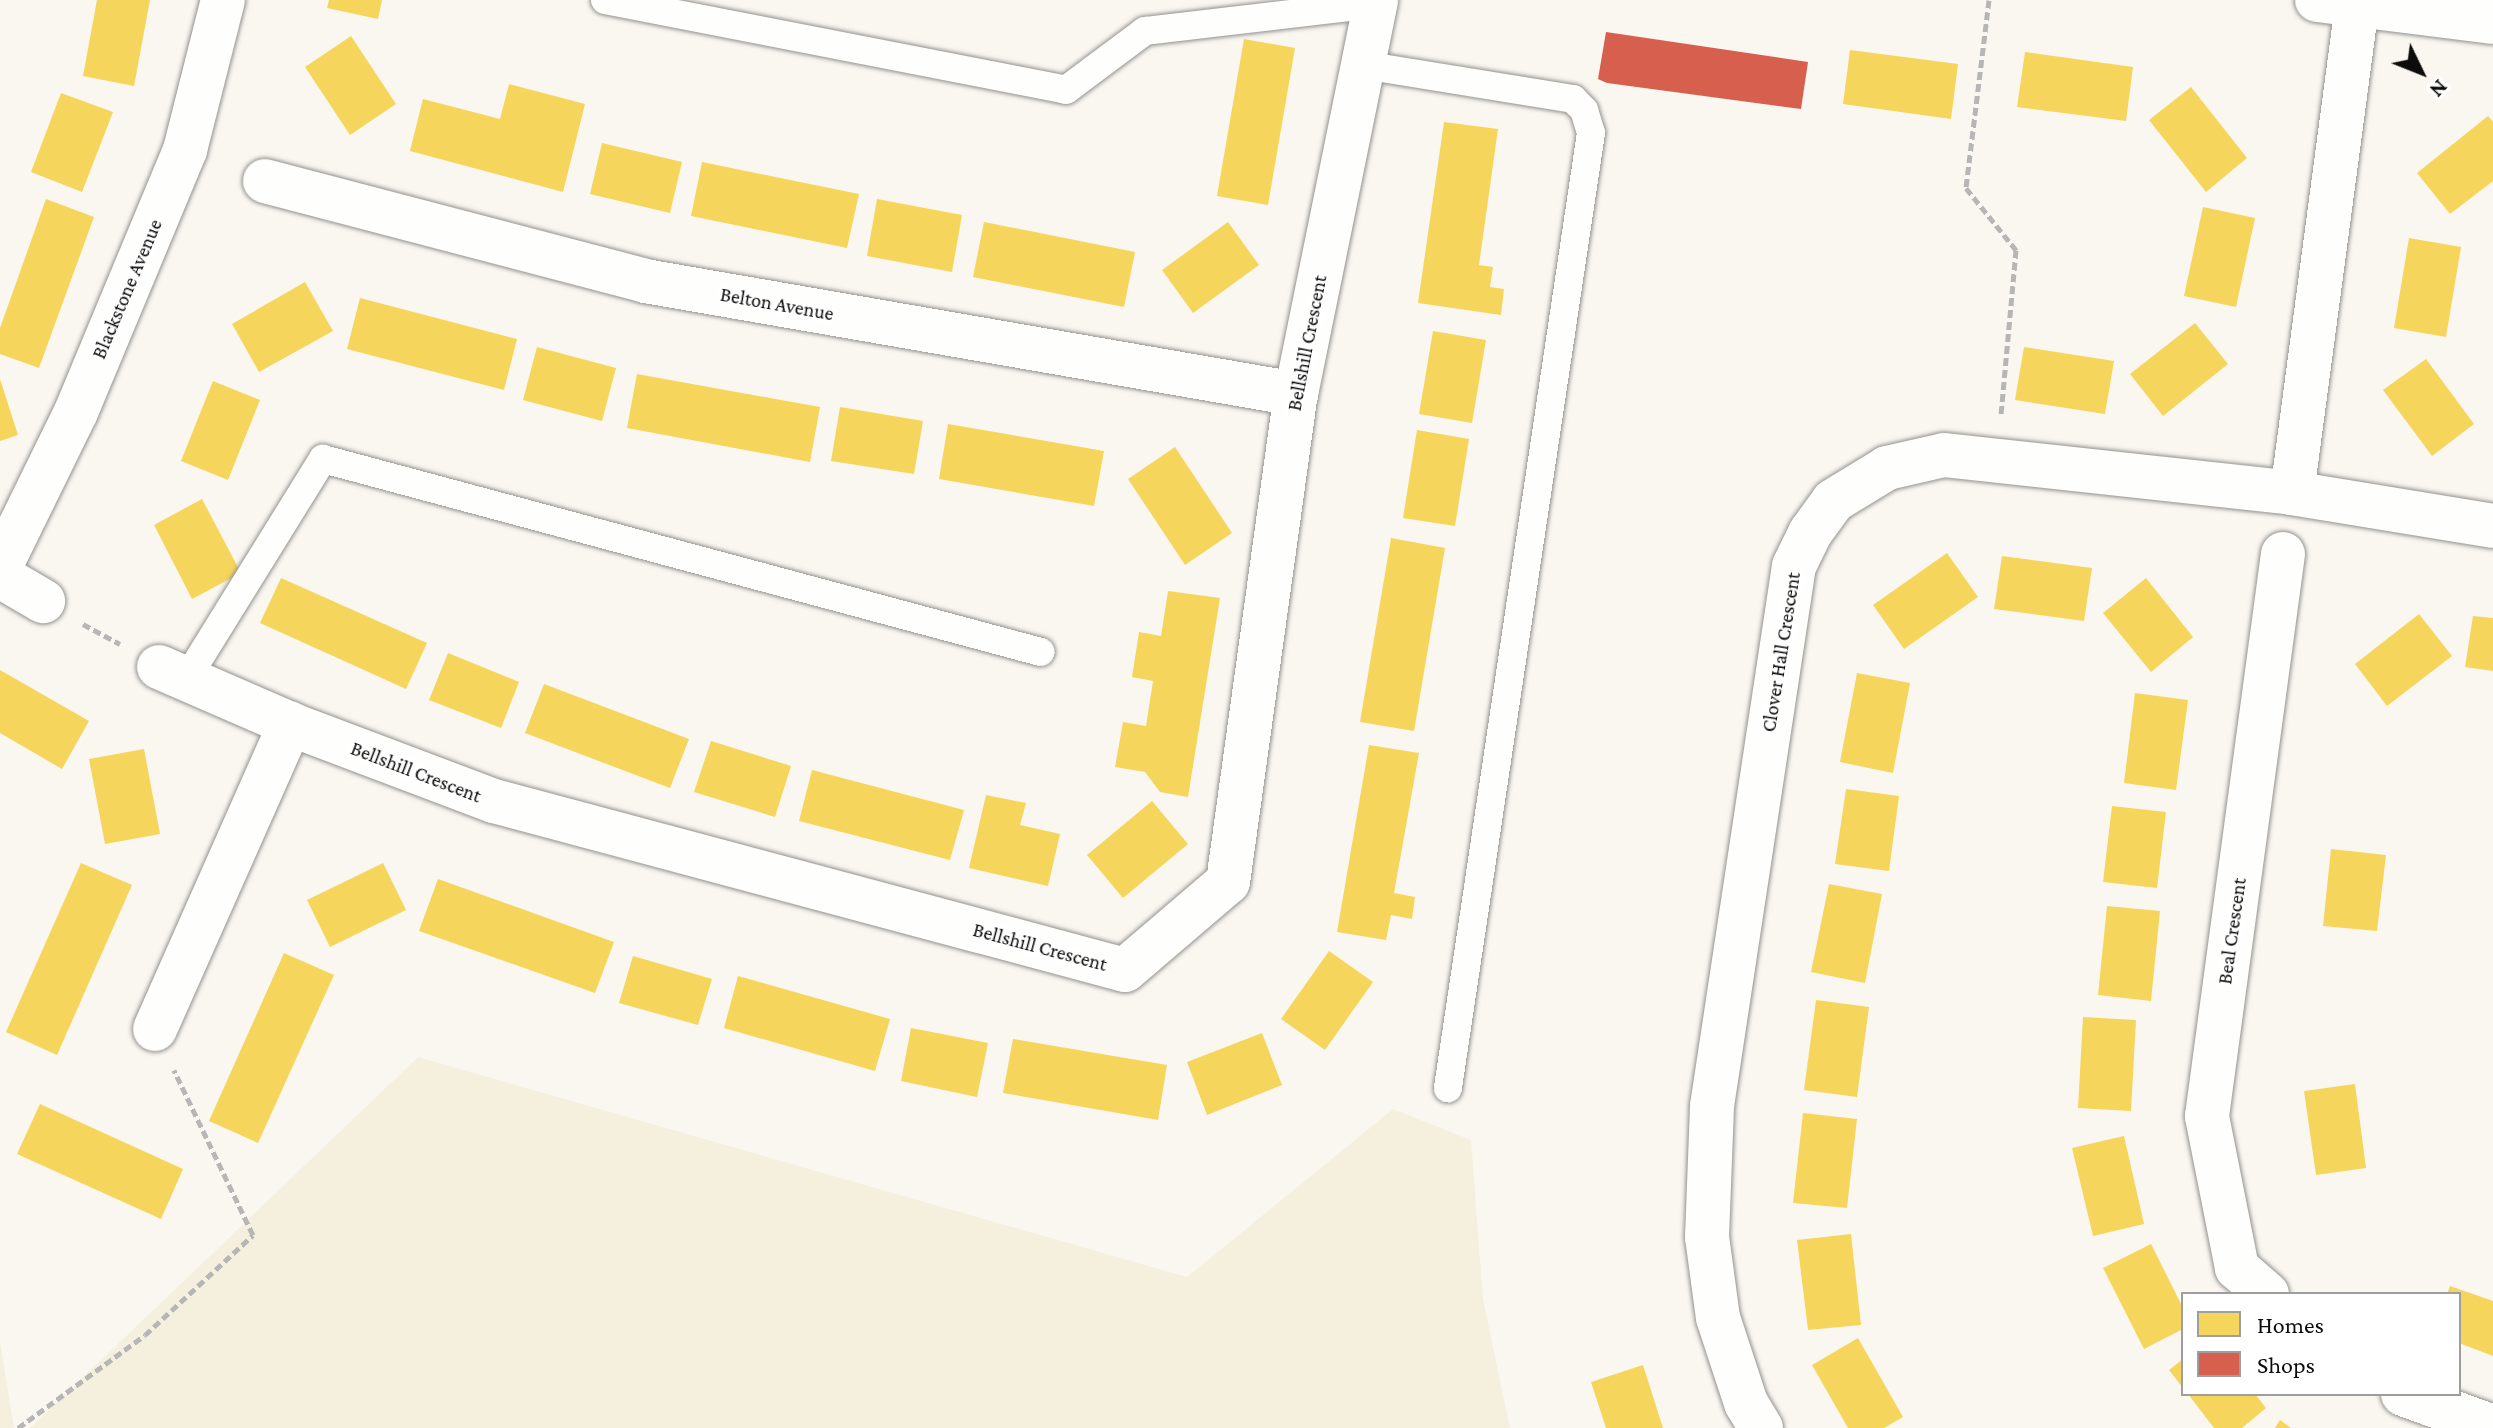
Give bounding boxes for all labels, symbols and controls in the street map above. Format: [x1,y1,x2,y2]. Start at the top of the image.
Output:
north arrow [2381,32,2461,112]
text: N [2425,75,2453,103]
street label: Blackstone Avenue [87,215,167,363]
street label: Bellshill Crescent [1282,273,1332,413]
street label: Belton Avenue [718,282,836,326]
street label: Clover Hall Crescent [1756,570,1806,734]
street label: Bellshill Crescent [347,736,485,808]
street label: Beal Crescent [2213,876,2251,986]
street label: Bellshill Crescent [970,918,1110,976]
legend [2181,1292,2461,1396]
text: Homes [2257,1311,2324,1338]
text: Shops [2257,1351,2315,1378]

